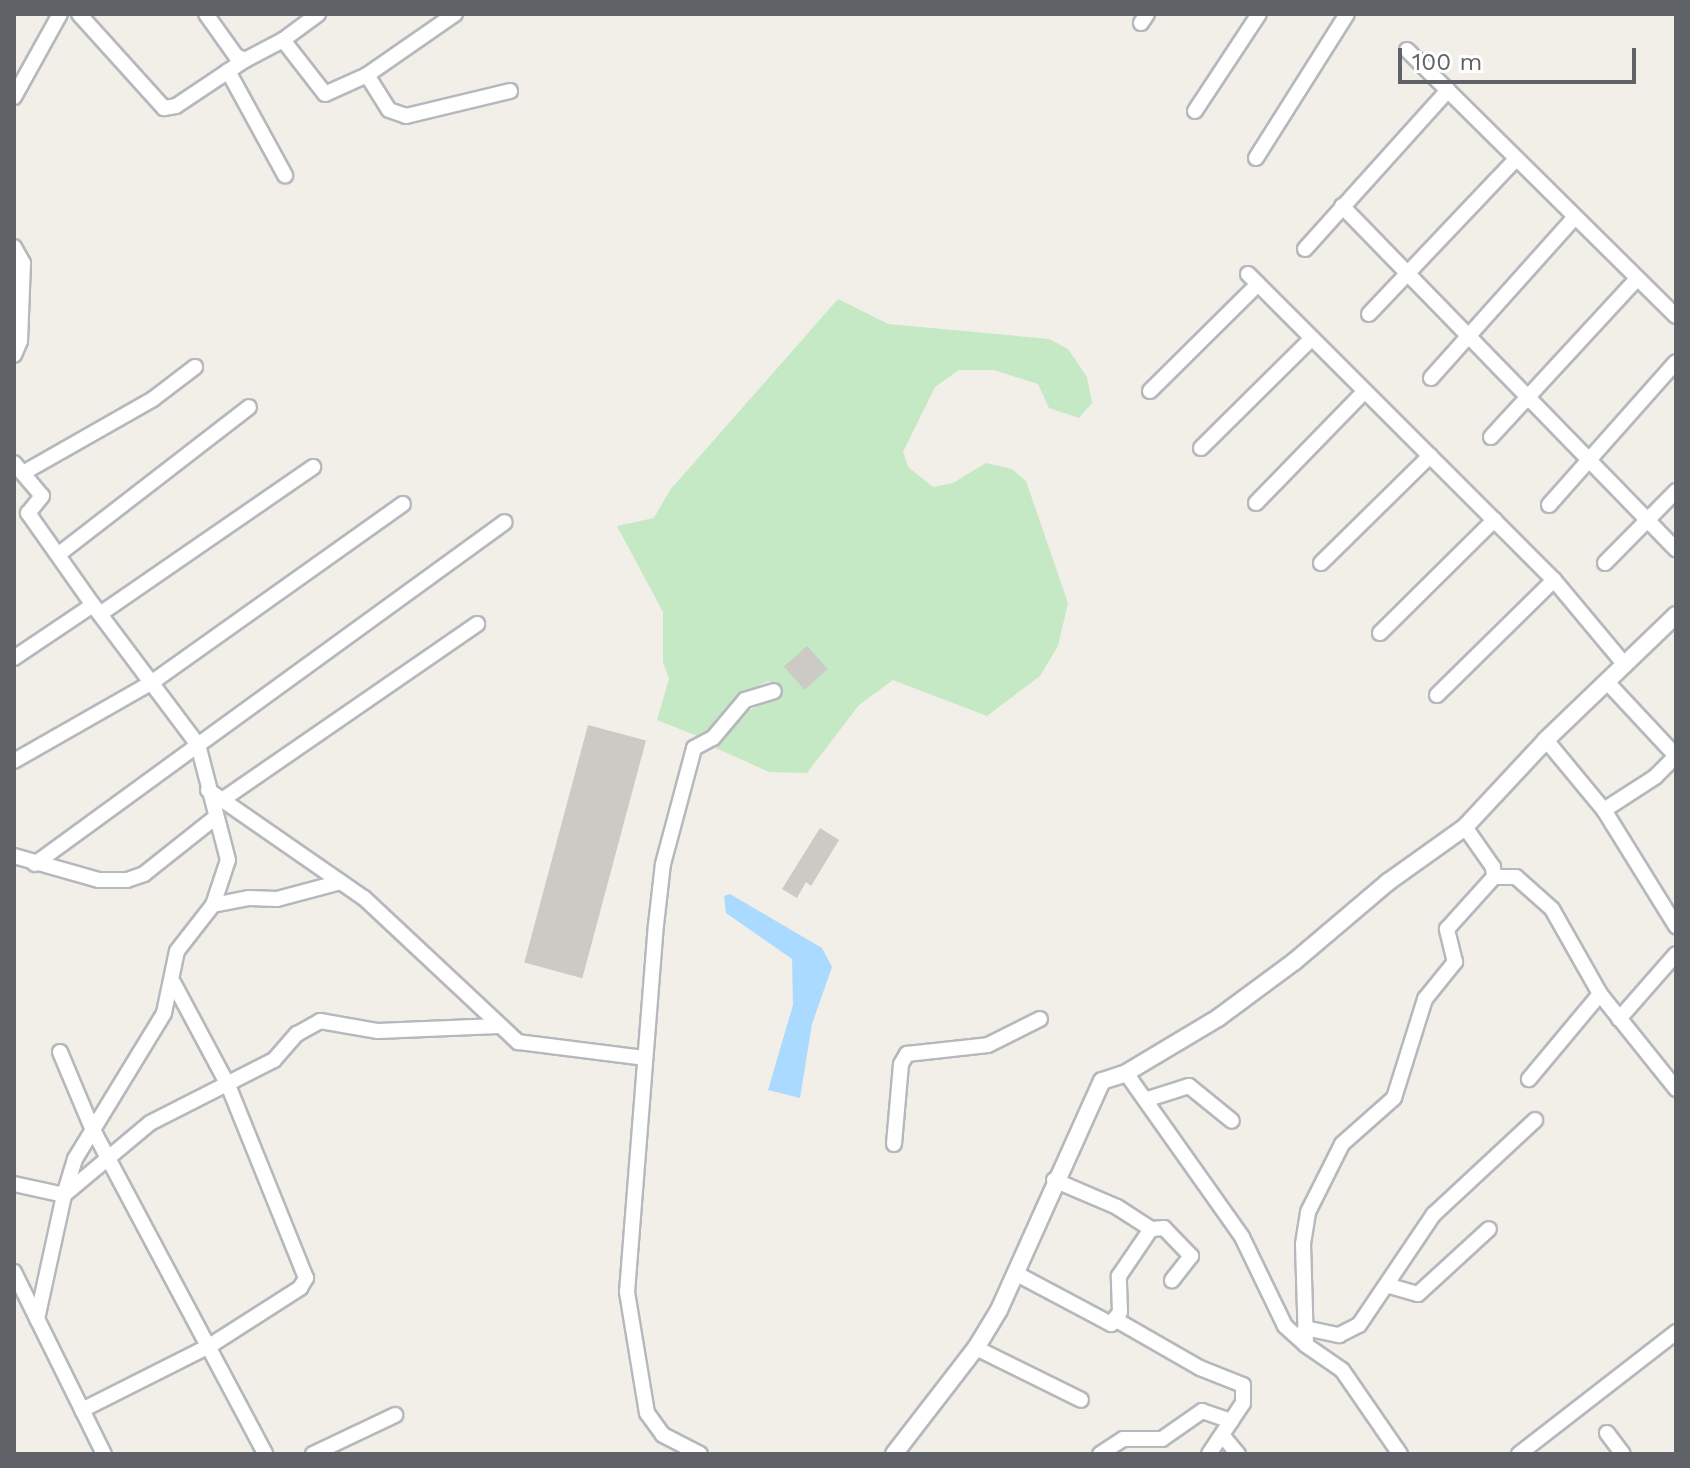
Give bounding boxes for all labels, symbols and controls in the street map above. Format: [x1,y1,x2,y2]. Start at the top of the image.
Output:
scale bar [1402,32,1640,82]
text: 100 m [1412,48,1482,76]

